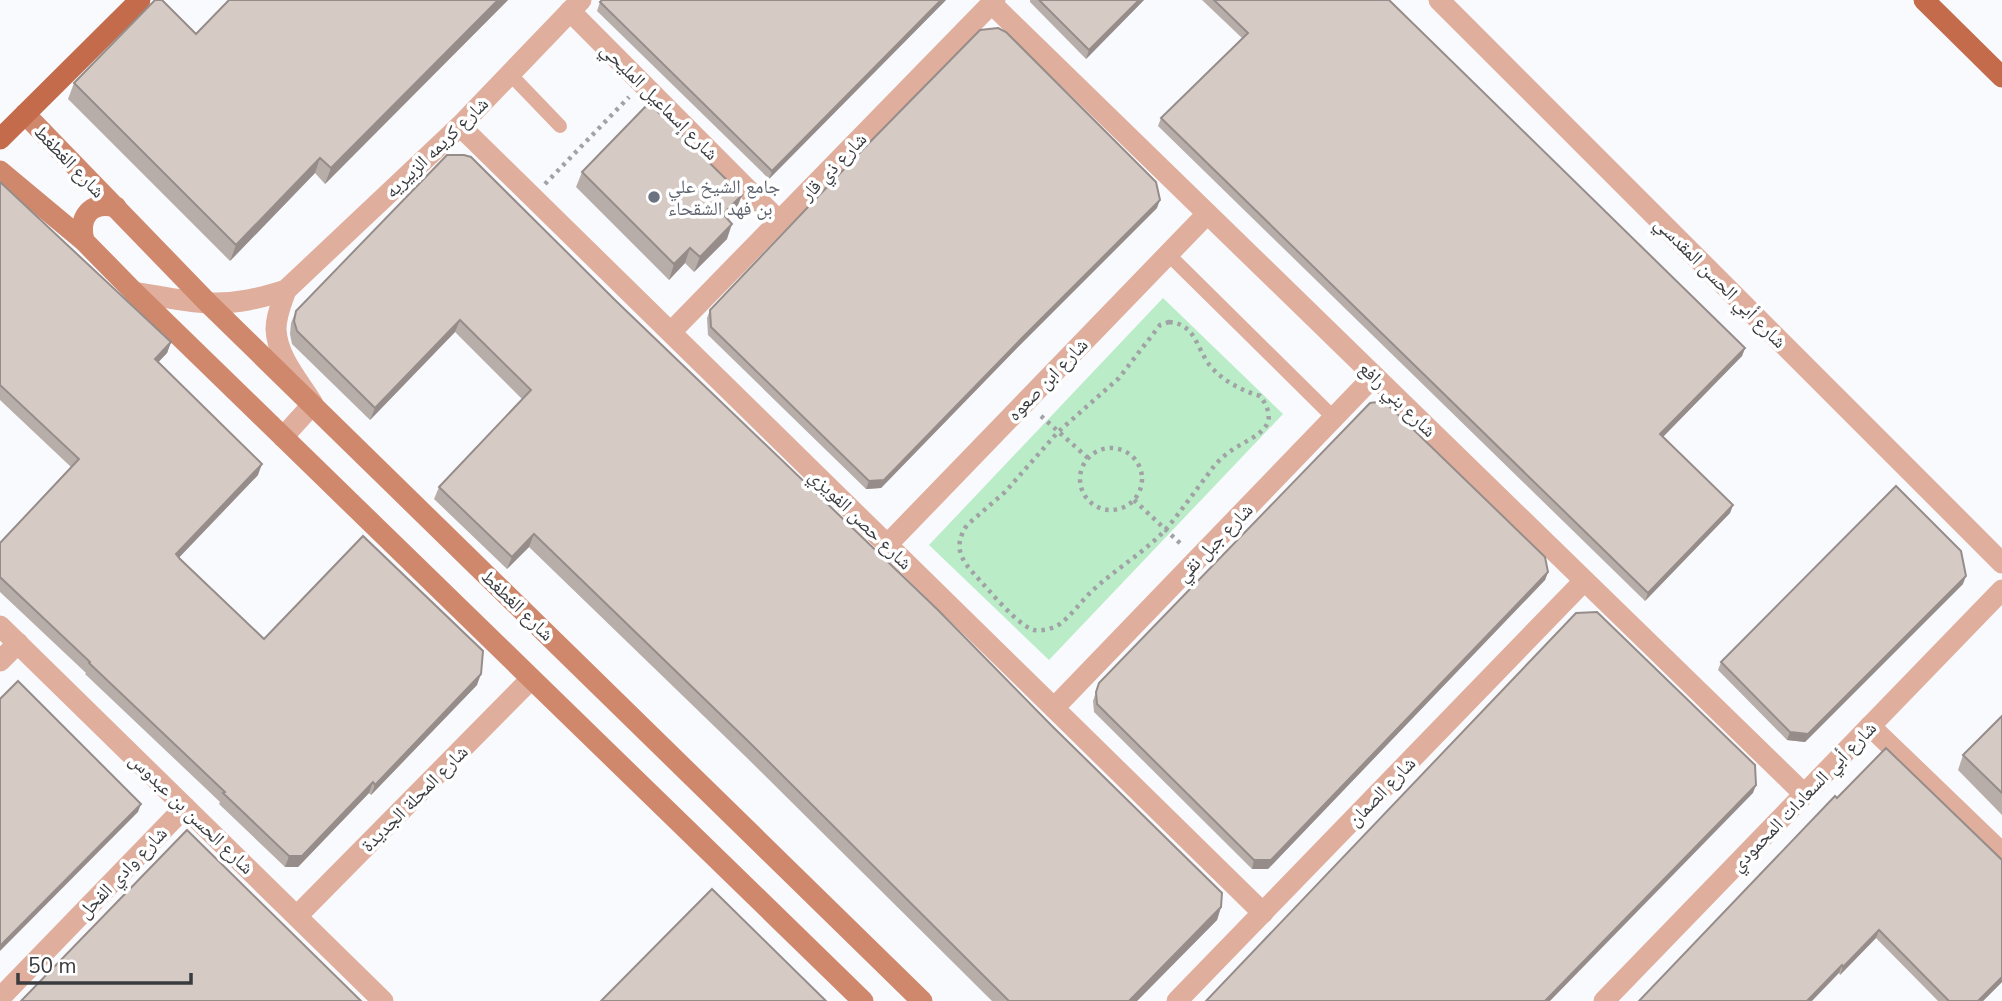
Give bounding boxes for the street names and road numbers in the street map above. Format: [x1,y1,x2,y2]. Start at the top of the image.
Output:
street label: شارع إسماعيل المليحي [593,37,724,168]
street label: شارع كريمه الزبيريه [379,91,494,204]
street label: شارع الغطغط [28,120,111,204]
street label: شارع ذي قار [794,127,874,209]
street label: شارع أبي الحسن المقدسي [1647,211,1792,356]
street label: شارع ابن صعوه [1001,332,1094,427]
street label: شارع بني رافع [1352,356,1442,445]
street label: شارع حصن الفويزي [802,464,918,577]
street label: شارع جبل نقي [1170,498,1260,589]
street label: شارع الغطغط [475,564,559,647]
street label: شارع أبي السعادات المحمودي [1725,716,1884,879]
street label: شارع المحلة الجديدة [355,739,474,858]
street label: شارع الحسن بن عبدوس [123,747,259,880]
street label: شارع الصمان [1342,751,1422,832]
street label: شارع وادي الفحل [72,821,175,926]

